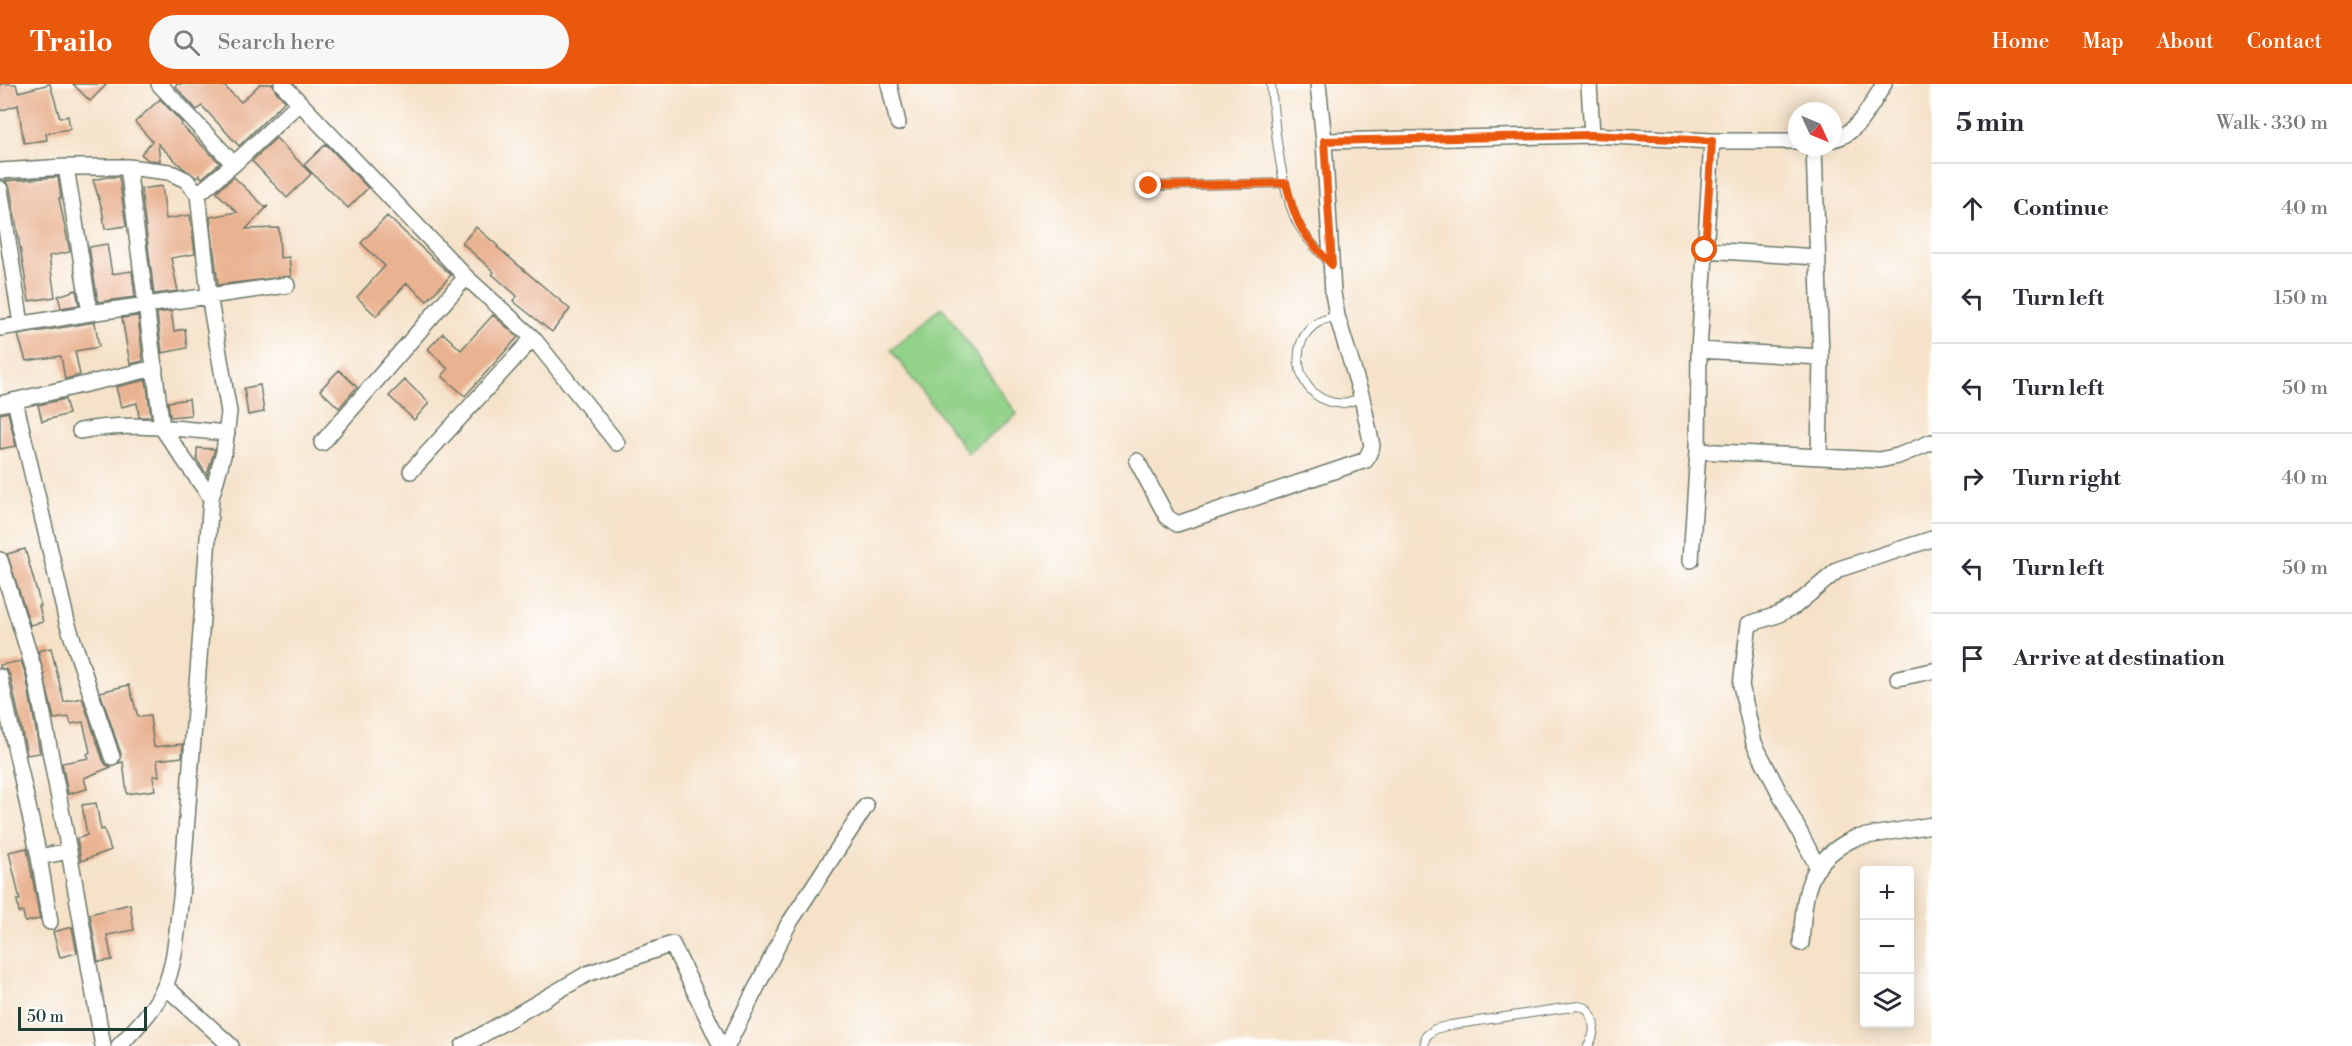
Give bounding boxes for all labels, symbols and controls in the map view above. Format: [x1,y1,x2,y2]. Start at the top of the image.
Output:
search box [149,15,569,69]
text: Trailo [30,25,113,60]
icon: search [170,26,203,59]
text: Search here [218,29,335,56]
text: Home [1992,29,2049,55]
text: Map [2082,29,2124,55]
text: About [2157,29,2214,55]
text: Contact [2247,29,2322,55]
north arrow [1788,102,1842,156]
text: 5 min [1956,107,2024,139]
text: Walk · 330 m [2216,111,2328,136]
route end [1135,172,1161,198]
icon: ahead [1956,192,1989,225]
text: Continue [2013,195,2109,222]
text: 40 m [2281,196,2328,221]
route start [1691,236,1717,262]
icon: left [1956,282,1989,315]
text: Turn left [2013,285,2104,312]
text: 150 m [2273,286,2328,311]
icon: left [1956,372,1989,405]
text: Turn left [2013,375,2104,402]
text: 50 m [2282,376,2328,401]
icon: right [1956,462,1989,495]
text: Turn right [2013,465,2121,492]
text: 40 m [2281,466,2328,491]
icon: left [1956,552,1989,585]
text: Turn left [2013,555,2104,582]
text: 50 m [2282,556,2328,581]
icon: arrive [1956,642,1989,675]
text: Arrive at destination [2013,645,2225,672]
map controls [1860,866,1914,1028]
button: + [1860,866,1914,920]
button: − [1860,920,1914,974]
button: layers [1860,974,1914,1028]
scale bar [18,1004,147,1032]
text: 50 m [27,1007,64,1027]

